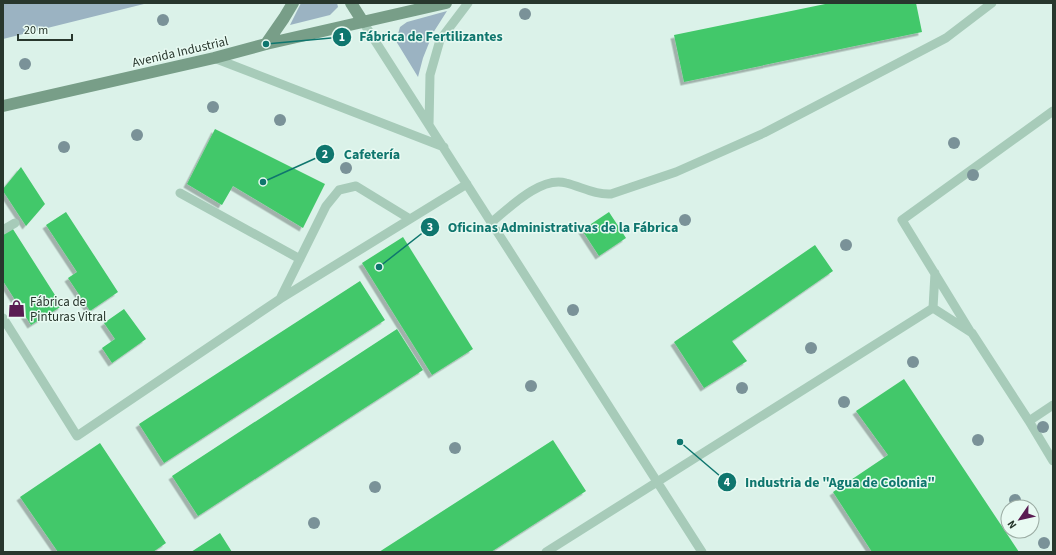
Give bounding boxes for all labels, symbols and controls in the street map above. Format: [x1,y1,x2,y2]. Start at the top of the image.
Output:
scale bar [18,16,72,42]
text: 20 m [24,22,48,39]
callout: Fábrica de Fertilizantes [332,24,511,50]
text: Fábrica de Fertilizantes [359,27,503,47]
text: 1 [339,29,345,46]
street label: Avenida Industrial [130,32,230,72]
callout: Cafetería [315,141,408,167]
text: Cafetería [344,145,400,165]
text: 2 [322,146,328,163]
callout: Oficinas Administrativas de la Fábrica [420,214,687,240]
text: Oficinas Administrativas de la Fábrica [448,218,678,238]
text: 3 [427,219,433,236]
place label: Fábrica de Pinturas Vitral [30,293,106,326]
shop icon: Fábrica de Pinturas Vitral [7,298,27,318]
callout: Industria de "Agua de Colonia" [717,469,943,495]
text: Industria de "Agua de Colonia" [745,473,935,493]
text: 4 [724,474,731,491]
north arrow [1000,499,1040,539]
text: N [1004,517,1020,532]

